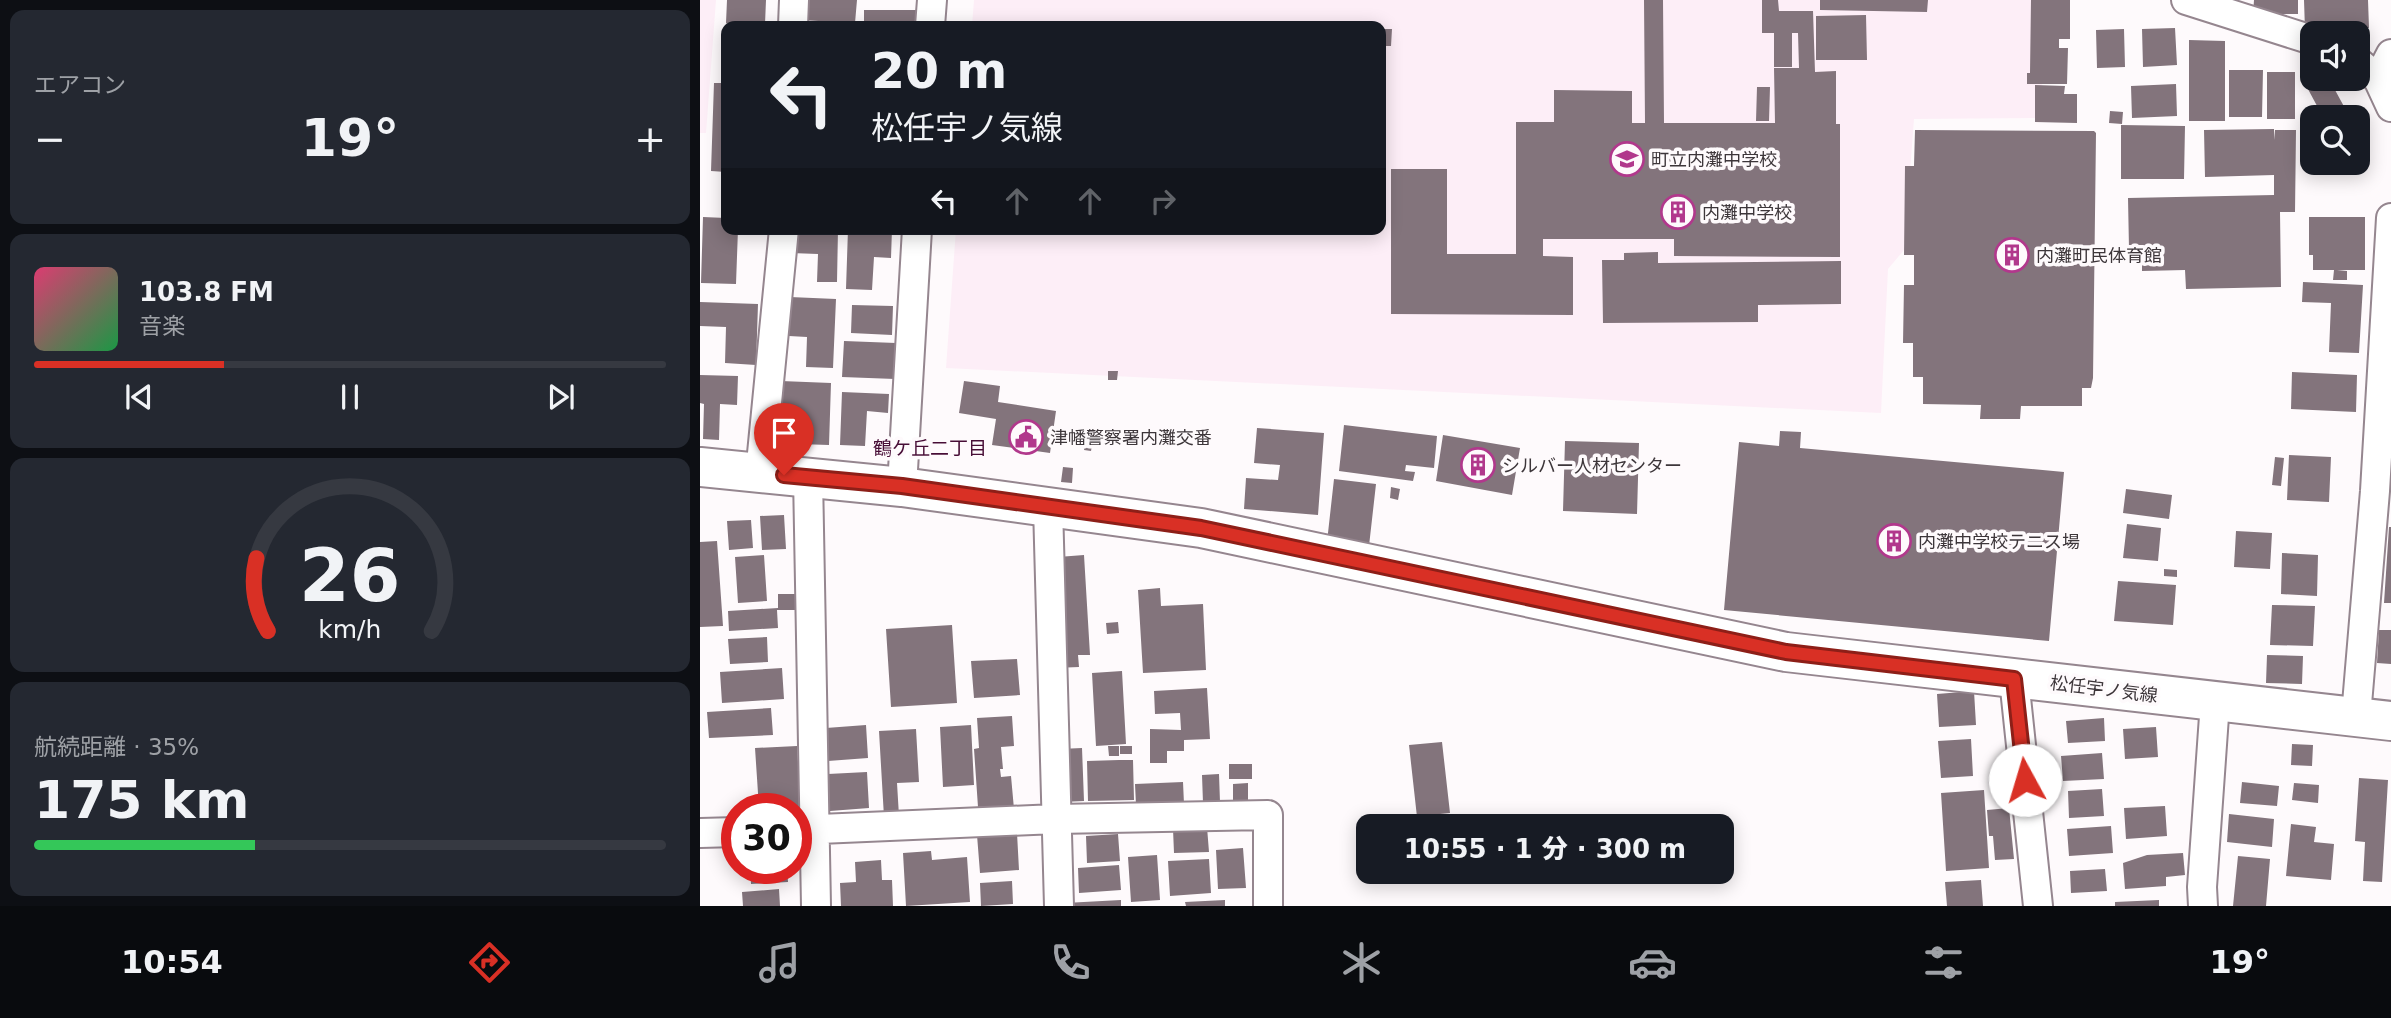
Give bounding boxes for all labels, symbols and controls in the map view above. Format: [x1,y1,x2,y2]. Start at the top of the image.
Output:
map controls [2300,21,2370,175]
button: sound [2300,21,2370,91]
text: 20 m [871,43,1007,100]
icon: left [756,49,847,140]
text: エアコン [34,72,126,98]
button: search [2300,105,2370,175]
text: 19° [301,108,399,168]
text: 松任宇ノ気線 [871,109,1063,147]
text: − [34,117,66,161]
text: + [634,117,666,161]
school or university icon: 町立内灘中学校 [1608,140,1646,178]
place label: 町立内灘中学校 [1651,149,1777,170]
icon: left [925,182,963,220]
icon: ahead [998,182,1036,220]
icon: ahead [1071,182,1109,220]
icon: right [1144,182,1182,220]
building icon: 内灘中学校 [1659,193,1697,231]
place label: 内灘中学校 [1702,202,1792,223]
building icon: 内灘町民体育館 [1993,236,2031,274]
place label: 内灘町民体育館 [2036,245,2162,266]
text: 103.8 FM [139,277,274,307]
text: 音楽 [139,313,185,339]
icon: previous [120,378,158,416]
icon: pause [331,378,369,416]
icon: next [542,378,580,416]
pin [754,403,814,475]
icon: arrive [765,414,803,452]
public building icon: 津幡警察署内灘交番 [1007,418,1045,456]
place label: 津幡警察署内灘交番 [1050,427,1212,448]
district label: 鶴ケ丘二丁目 [873,437,987,459]
building icon: シルバー人材センター [1459,446,1497,484]
place label: シルバー人材センター [1502,455,1682,476]
building icon: 内灘中学校テニス場 [1875,522,1913,560]
place label: 内灘中学校テニス場 [1918,531,2080,552]
text: 26 [299,533,401,618]
text: km/h [318,615,382,644]
street label: 松任宇ノ気線 [2049,672,2159,706]
text: 航続距離 · 35% [34,734,199,760]
position arrow [1988,743,2062,817]
text: 175 km [34,770,249,830]
speed limit sign: 30 [721,793,812,884]
text: 10:55 · 1 分 · 300 m [1404,834,1686,864]
icon: directions [465,938,514,987]
icon: music [755,938,804,987]
icon: phone [1046,938,1095,987]
icon: climate [1337,938,1386,987]
icon: car [1628,938,1677,987]
icon: filters [1919,938,1968,987]
text: 10:54 [121,943,223,981]
text: 19° [2209,943,2270,981]

